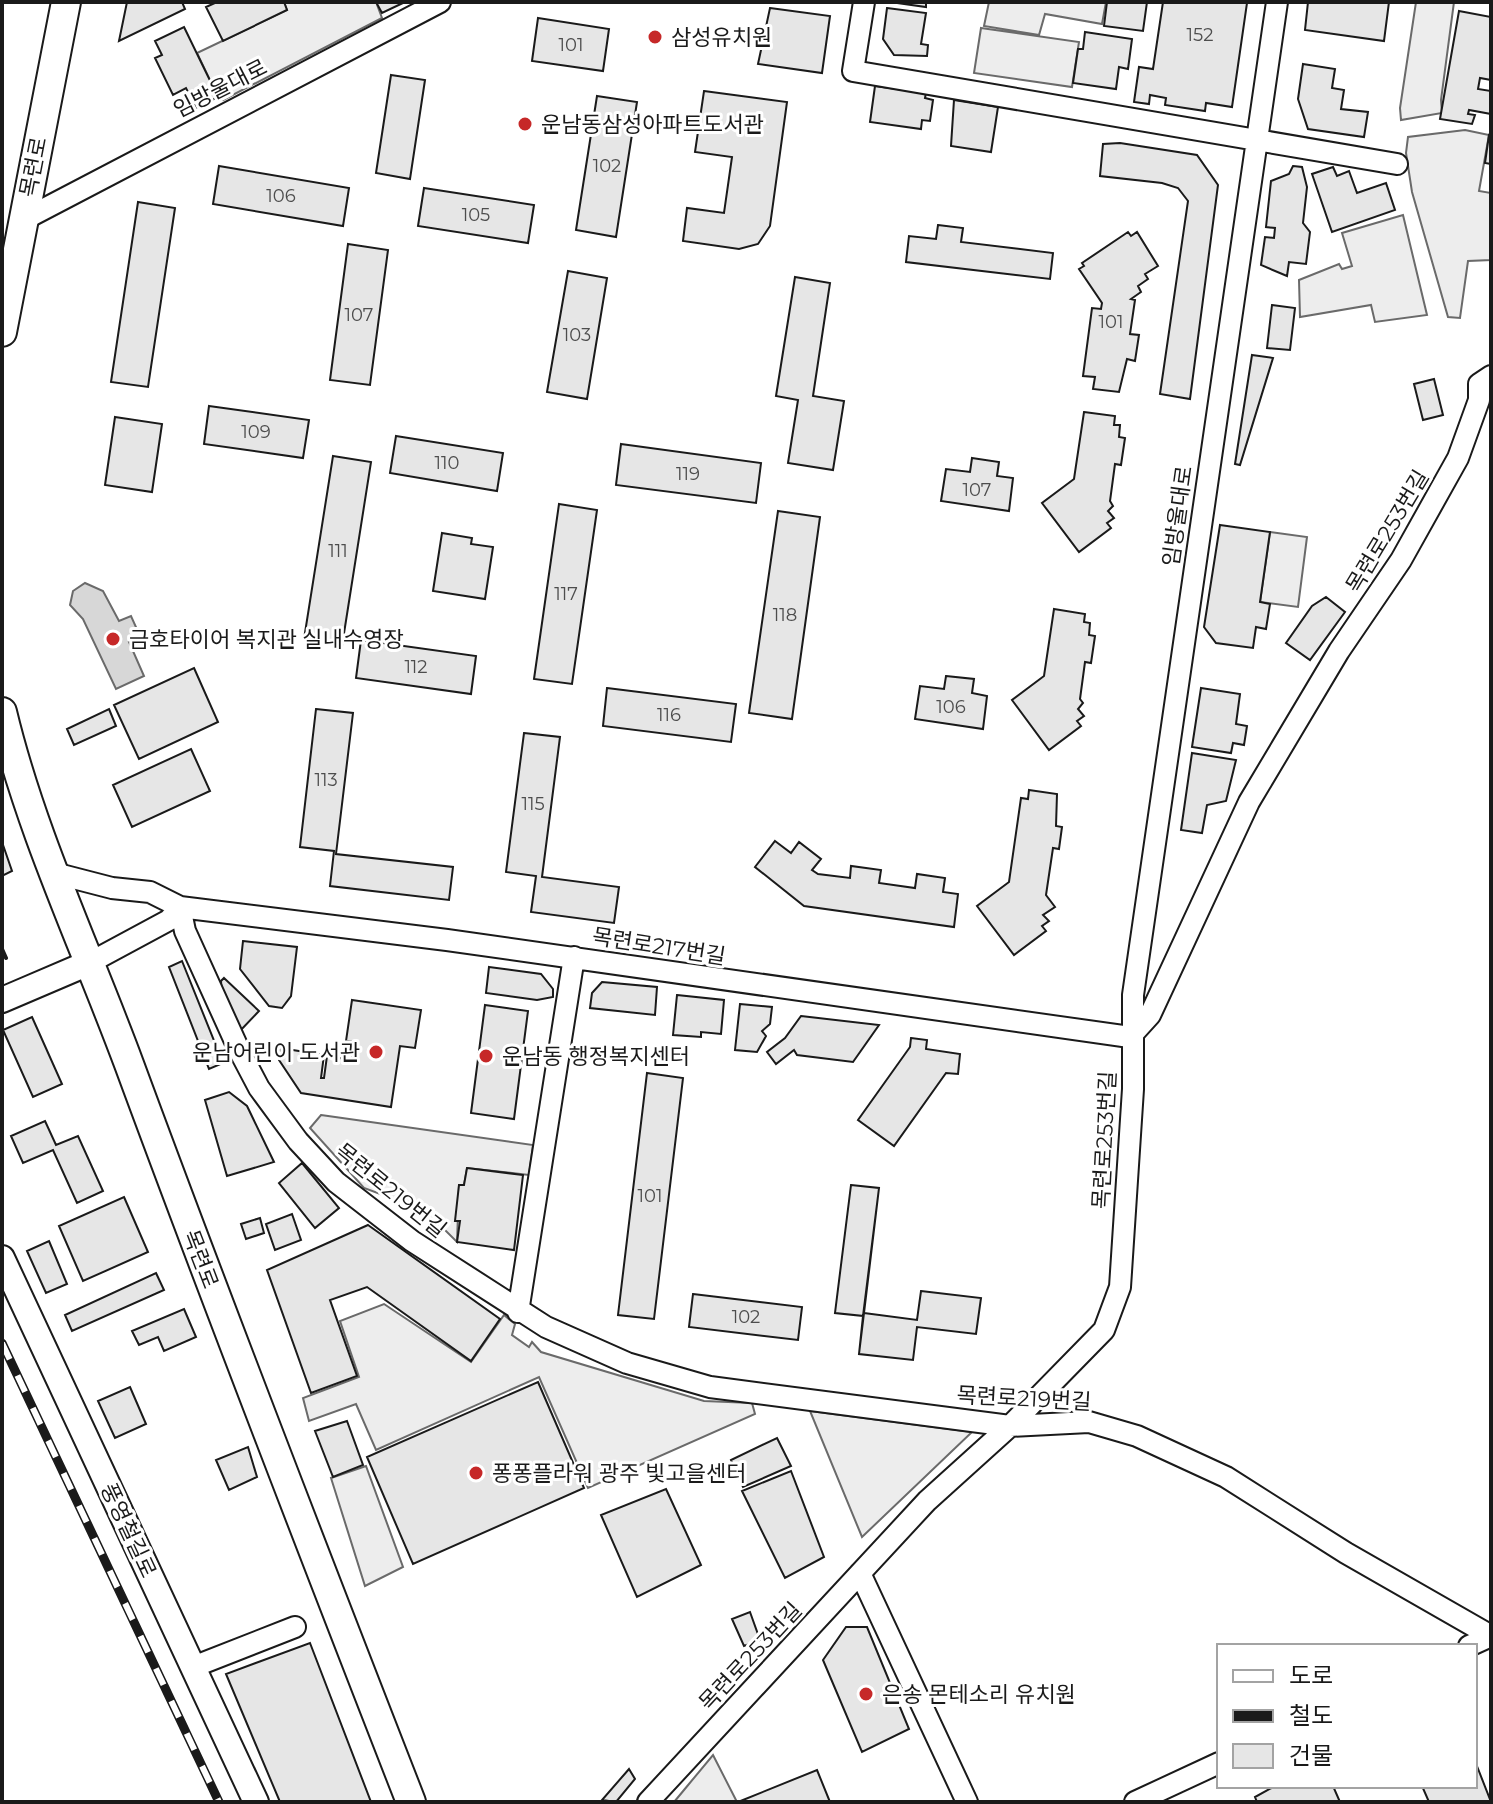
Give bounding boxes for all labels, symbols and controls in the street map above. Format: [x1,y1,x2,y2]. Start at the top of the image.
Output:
place label: 삼성유치원 [671,24,772,51]
house number: 152 [1187,24,1213,46]
marker: 삼성유치원 [646,28,664,46]
house number: 101 [559,34,583,56]
street label: 임방울대로 [169,53,271,123]
place label: 운남동삼성아파트도서관 [541,111,764,138]
marker: 운남동삼성아파트도서관 [516,115,534,133]
street label: 목련로 [14,135,53,199]
house number: 102 [593,155,621,177]
house number: 106 [266,185,296,207]
house number: 105 [462,204,490,226]
house number: 107 [345,304,373,326]
house number: 101 [1099,311,1123,333]
house number: 103 [563,324,591,346]
house number: 109 [241,421,271,443]
house number: 110 [435,452,459,474]
house number: 119 [676,463,700,485]
street label: 임방울대로 [1157,464,1198,568]
street label: 목련로253번길 [1340,465,1435,598]
house number: 107 [963,479,991,501]
house number: 111 [328,540,348,562]
house number: 117 [554,583,578,605]
house number: 118 [773,604,797,626]
place label: 금호타이어 복지관 실내수영장 [129,626,404,653]
marker: 금호타이어 복지관 실내수영장 [104,630,122,648]
house number: 112 [404,656,428,678]
house number: 106 [936,696,966,718]
house number: 116 [657,704,681,726]
house number: 113 [314,769,338,791]
house number: 115 [521,793,545,815]
street label: 목련로217번길 [590,923,728,970]
place label: 운남어린이 도서관 [192,1039,360,1066]
marker: 운남어린이 도서관 [367,1043,385,1061]
place label: 운남동 행정복지센터 [502,1043,690,1070]
marker: 운남동 행정복지센터 [477,1047,495,1065]
street label: 목련로253번길 [1087,1070,1122,1210]
street label: 목련로219번길 [330,1137,452,1243]
house number: 101 [638,1185,662,1207]
street label: 목련로 [177,1226,224,1292]
house number: 102 [732,1306,760,1328]
street label: 목련로219번길 [956,1381,1092,1416]
place label: 퐁퐁플라워 광주 빛고을센터 [492,1460,746,1487]
marker: 퐁퐁플라워 광주 빛고을센터 [467,1464,485,1482]
street label: 풍영철길로 [95,1479,162,1582]
street label: 목련로253번길 [693,1597,807,1716]
legend [1217,1644,1477,1788]
text: 도로 [1289,1661,1333,1690]
place label: 은송 몬테소리 유치원 [882,1681,1076,1708]
marker: 은송 몬테소리 유치원 [857,1685,875,1703]
text: 철도 [1289,1701,1333,1730]
text: 건물 [1289,1741,1333,1770]

